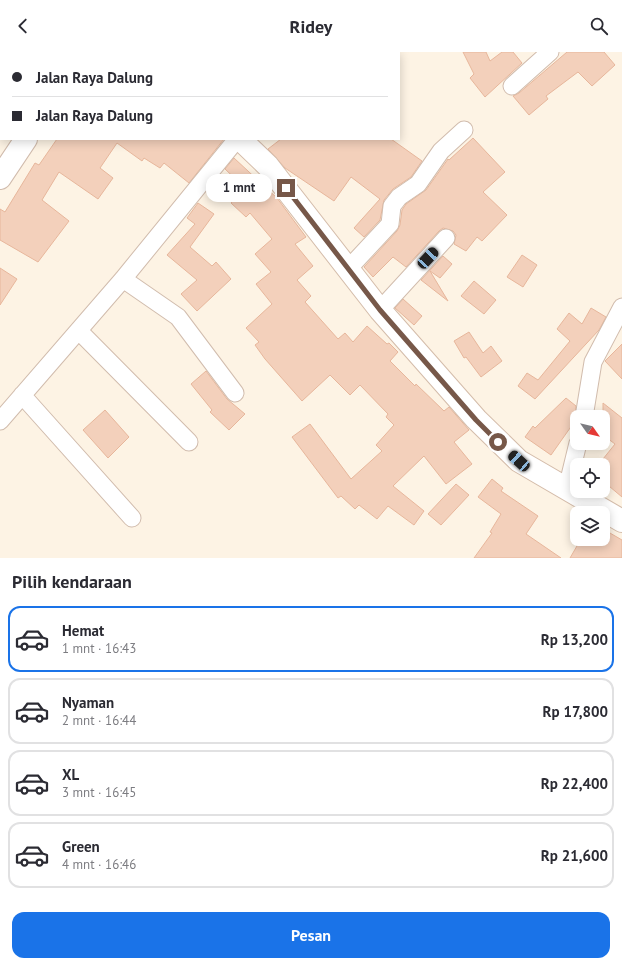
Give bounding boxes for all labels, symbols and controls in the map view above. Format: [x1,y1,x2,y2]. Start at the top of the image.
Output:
icon: back [12,15,34,37]
text: Ridey [290,15,332,38]
icon: search [588,15,610,37]
text: Jalan Raya Dalung [36,68,153,87]
text: Jalan Raya Dalung [36,106,153,125]
callout: 1 mnt [206,174,272,202]
text: 1 mnt [223,179,255,196]
route end [277,179,295,197]
car [415,245,441,271]
north arrow [570,410,610,450]
map controls [570,410,610,546]
route start [489,433,507,451]
car [506,449,532,473]
button: locate [570,458,610,498]
button: layers [570,506,610,546]
text: Pilih kendaraan [12,570,132,593]
icon: car [14,621,50,657]
text: Hemat [62,621,104,640]
text: Rp 13,200 [541,630,608,649]
text: 1 mnt · 16:43 [62,640,136,657]
icon: car [14,693,50,729]
text: Nyaman [62,693,114,712]
text: Rp 17,800 [543,702,608,721]
text: 2 mnt · 16:44 [62,712,136,729]
icon: car [14,765,50,801]
text: XL [62,765,79,784]
text: Rp 22,400 [541,774,608,793]
text: 3 mnt · 16:45 [62,784,136,801]
icon: car [14,837,50,873]
text: Green [62,837,100,856]
text: Rp 21,600 [541,846,608,865]
text: 4 mnt · 16:46 [62,856,136,873]
button: Pesan [12,912,610,958]

